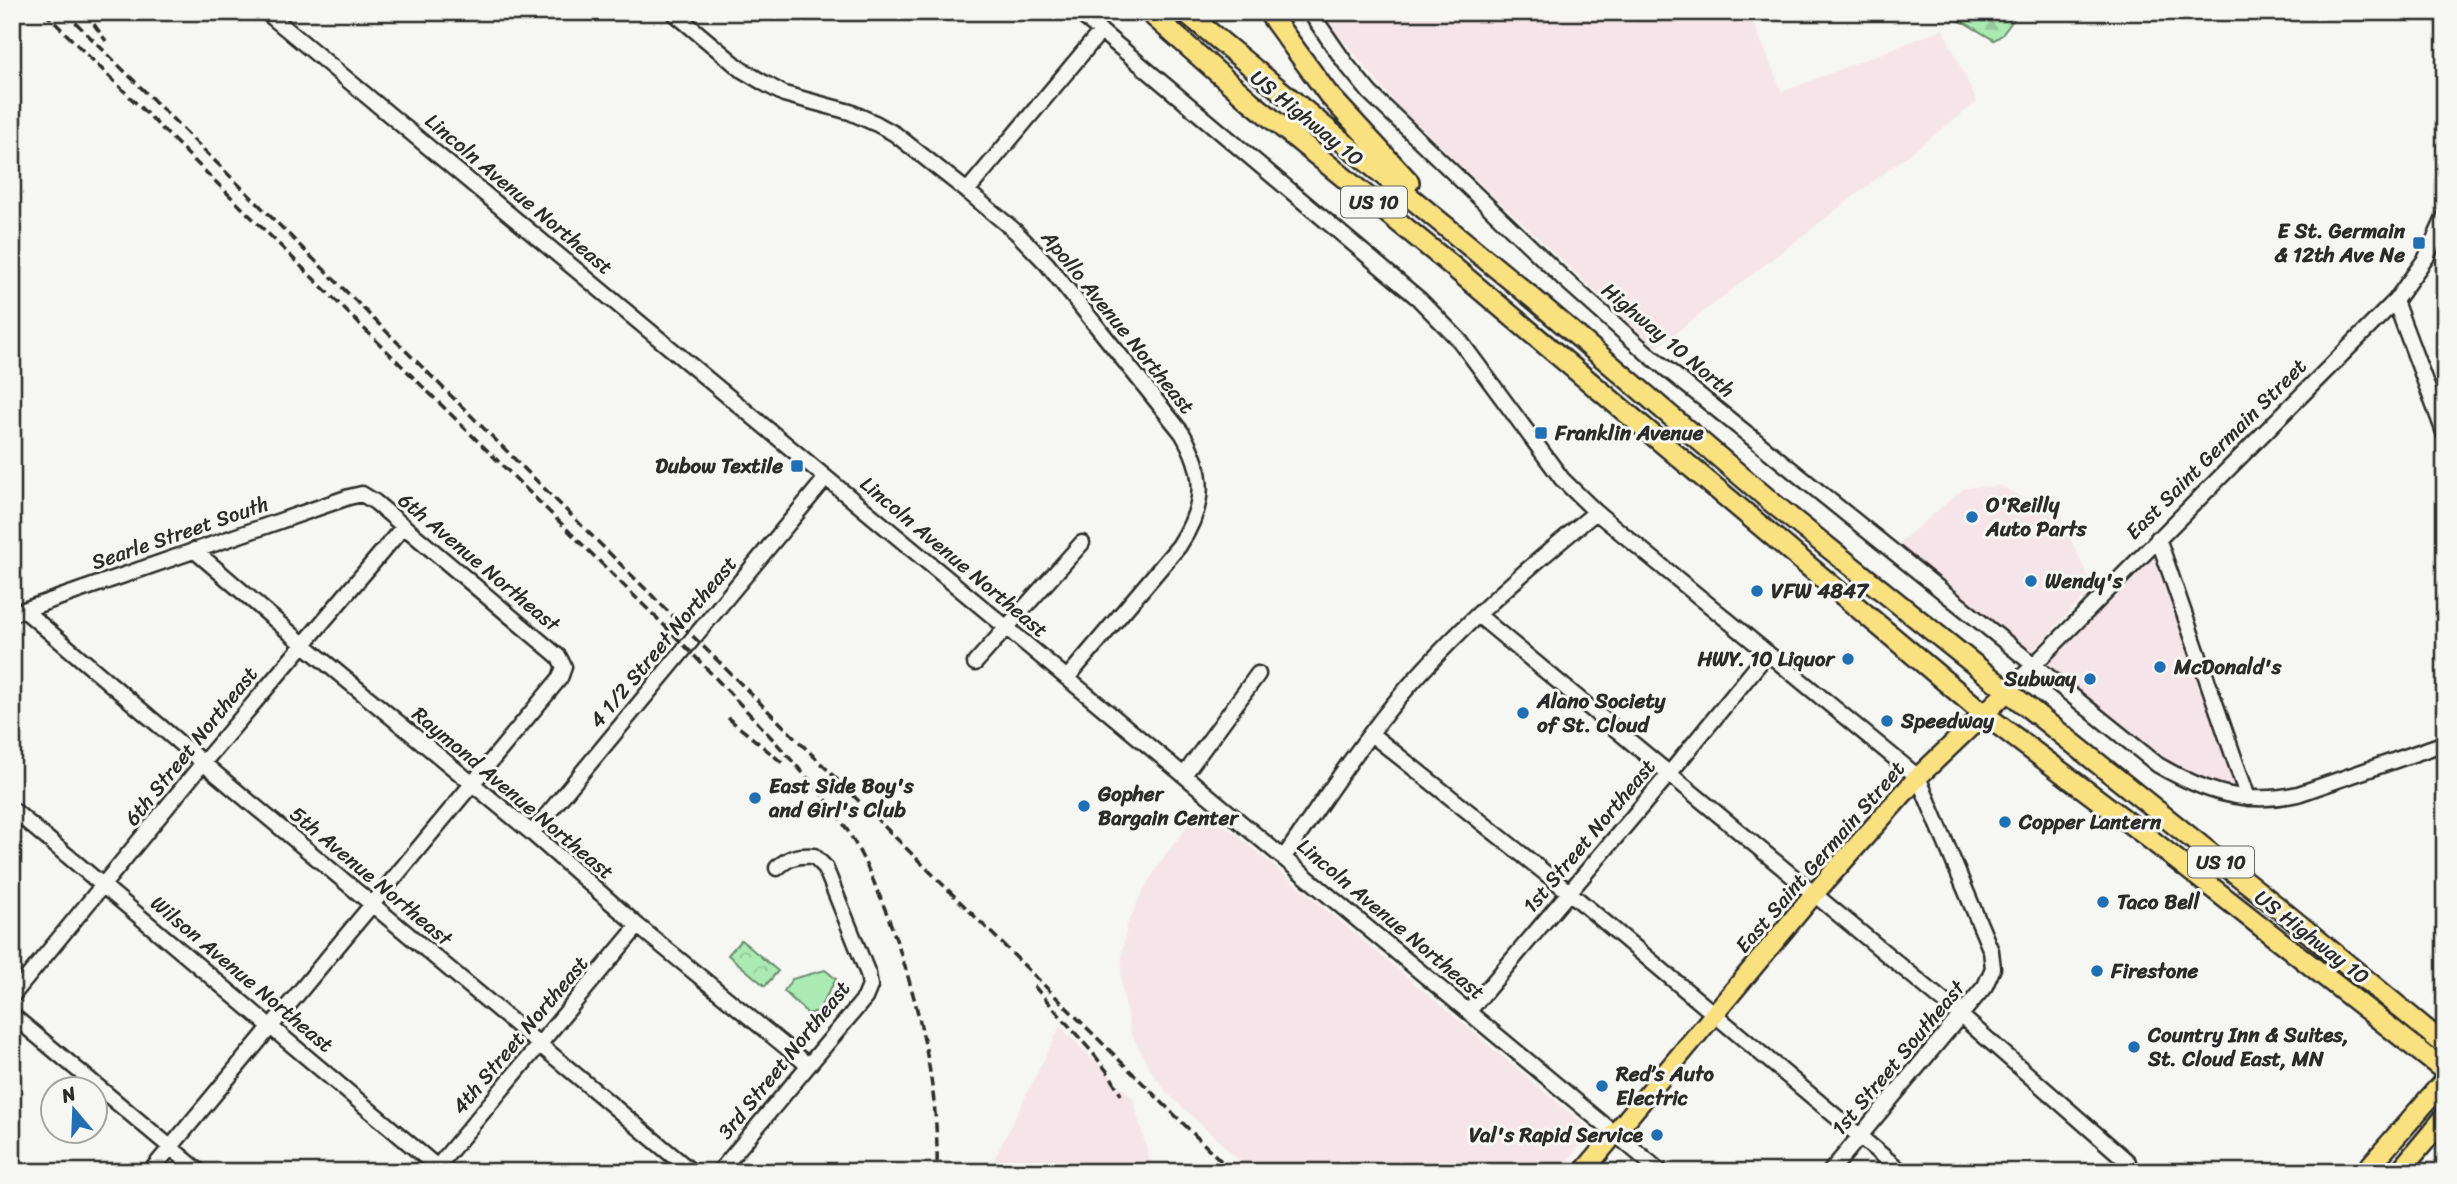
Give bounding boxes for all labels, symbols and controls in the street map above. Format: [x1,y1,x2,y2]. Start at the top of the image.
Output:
street label: US Highway 10 [1241,60,1373,176]
street label: Lincoln Avenue Northeast [416,103,622,285]
road number: US 10 [1341,186,1407,218]
place label: E St. Germain & 12th Ave Ne [2274,212,2406,274]
street label: Apollo Avenue Northeast [1031,220,1205,423]
marker: E St. Germain & 12th Ave Ne [2411,235,2427,251]
street label: Highway 10 North [1592,272,1744,408]
street label: East Saint Germain Street [2116,349,2316,549]
place label: Franklin Avenue [1554,414,1704,452]
marker: Franklin Avenue [1533,425,1549,441]
place label: Dubow Textile [655,447,783,485]
marker: Dubow Textile [789,458,805,474]
street label: Lincoln Avenue Northeast [851,466,1057,648]
street label: 6th Avenue Northeast [389,482,570,643]
street label: Searle Street South [86,485,274,581]
place label: O'Reilly Auto Parts [1985,486,2088,548]
marker: O'Reilly Auto Parts [1964,509,1980,525]
street label: 4 1/2 Street Northeast [579,547,747,737]
place label: Wendy's [2045,562,2124,600]
place label: VFW 4847 [1771,572,1870,610]
marker: Wendy's [2023,573,2039,589]
marker: VFW 4847 [1749,583,1765,599]
place label: HWY. 10 Liquor [1697,640,1836,678]
place label: McDonald's [2173,648,2282,686]
marker: HWY. 10 Liquor [1840,651,1856,667]
street label: 6th Street Northeast [114,658,268,834]
marker: McDonald's [2152,659,2168,675]
place label: Subway [2003,660,2077,698]
marker: Subway [2082,671,2098,687]
place label: Alano Society of St. Cloud [1536,682,1667,744]
street label: Raymond Avenue Northeast [403,696,623,890]
place label: Speedway [1900,702,1995,740]
marker: Alano Society of St. Cloud [1515,705,1531,721]
marker: Speedway [1879,713,1895,729]
street label: 1st Street Northeast [1513,750,1665,922]
street label: East Saint Germain Street [1725,752,1915,962]
place label: East Side Boy's and Girl's Club [768,767,914,829]
place label: Gopher Bargain Center [1097,775,1239,837]
marker: East Side Boy's and Girl's Club [747,790,763,806]
street label: 5th Avenue Northeast [281,796,462,957]
marker: Gopher Bargain Center [1076,798,1092,814]
place label: Copper Lantern [2018,803,2162,841]
marker: Copper Lantern [1997,814,2013,830]
street label: Lincoln Avenue Northeast [1288,828,1494,1010]
road number: US 10 [2188,846,2254,877]
street label: US Highway 10 [2246,879,2378,995]
place label: Taco Bell [2117,883,2201,921]
street label: Wilson Avenue Northeast [141,885,343,1063]
marker: Taco Bell [2095,894,2111,910]
street label: 4th Street Northeast [442,947,598,1123]
place label: Firestone [2110,952,2198,990]
marker: Firestone [2089,963,2105,979]
street label: 1st Street Southeast [1821,970,1976,1144]
street label: 3rd Street Northeast [708,972,860,1148]
place label: Country Inn & Suites, St. Cloud East, MN [2147,1016,2349,1078]
marker: Country Inn & Suites, St. Cloud East, MN [2126,1039,2142,1055]
place label: Red’s Auto Electric [1615,1055,1714,1117]
north arrow [38,1076,108,1146]
text: N [56,1076,81,1112]
marker: Red’s Auto Electric [1594,1078,1610,1094]
place label: Val's Rapid Service [1469,1116,1644,1154]
marker: Val's Rapid Service [1649,1127,1665,1143]

